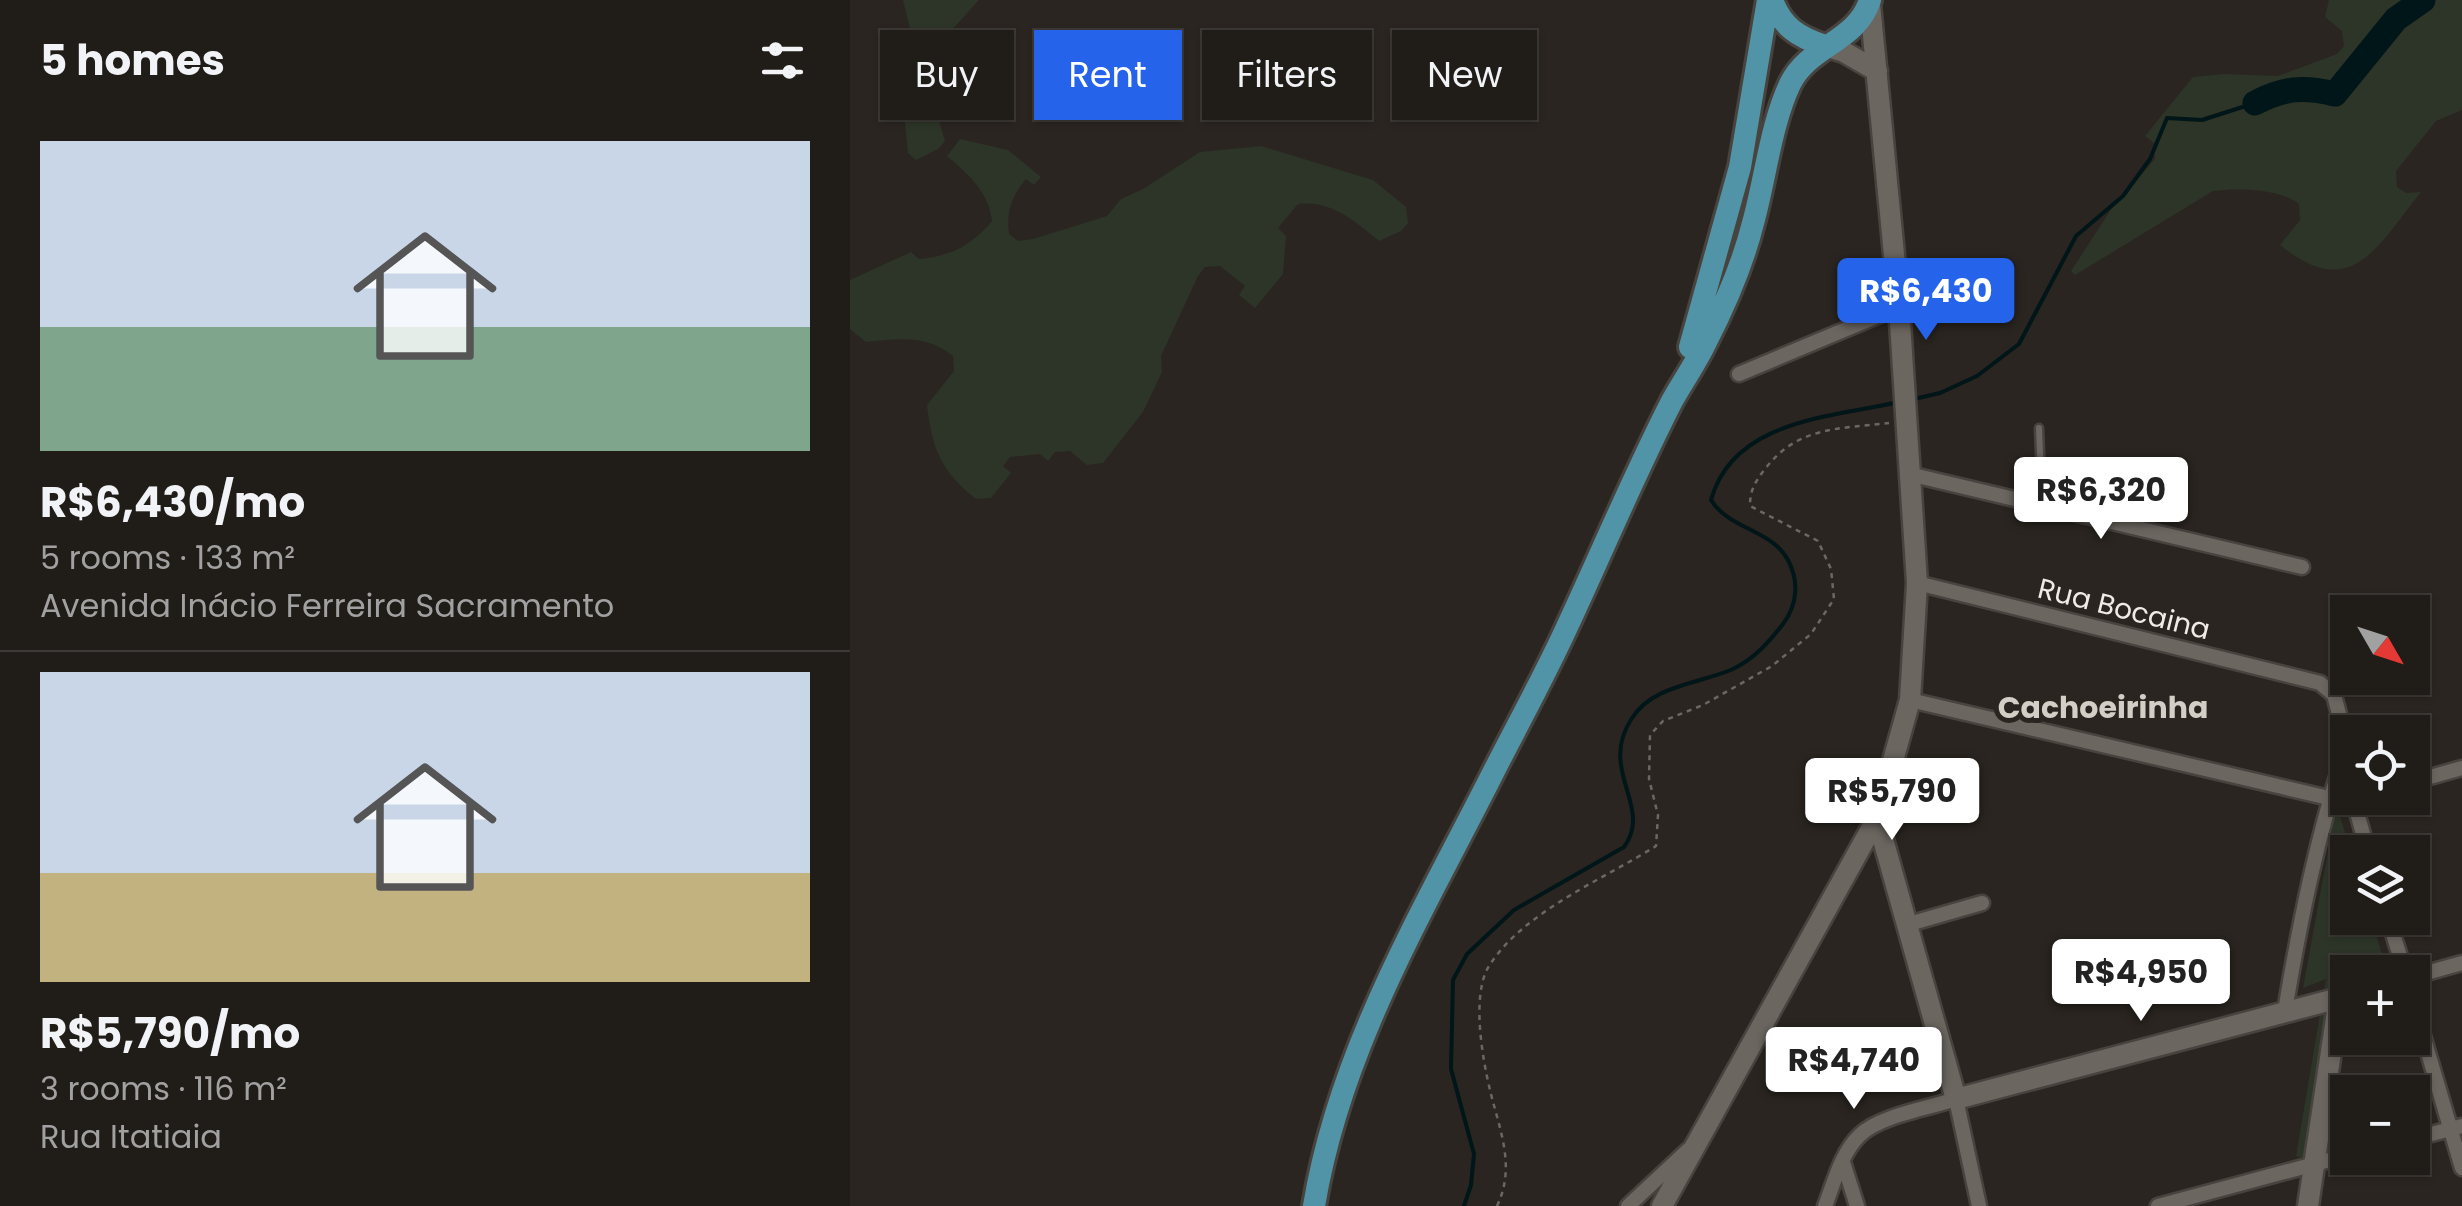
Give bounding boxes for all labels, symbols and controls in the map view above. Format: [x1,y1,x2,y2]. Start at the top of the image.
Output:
chip: Buy [880,30,1014,120]
chip: Rent [1034,30,1182,120]
chip: Filters [1202,30,1372,120]
chip: New [1392,30,1537,120]
text: 5 homes [40,31,225,90]
icon: filters [755,33,810,88]
icon: home [335,206,515,386]
pin: R$6,430 [1834,258,2018,343]
text: R$6,430 [1859,268,1993,313]
pin: R$6,320 [2009,457,2193,542]
text: R$6,320 [2036,467,2166,512]
text: R$6,430/mo [40,473,305,532]
text: 5 rooms · 133 m² [40,535,295,580]
street label: Rua Bocaina [2034,569,2214,649]
text: Avenida Inácio Ferreira Sacramento [40,583,614,628]
north arrow [2330,595,2430,695]
map controls [2330,595,2430,1175]
district label: Cachoeirinha [1998,686,2208,729]
button: locate [2330,715,2430,815]
icon: home [335,737,515,917]
pin: R$5,790 [1800,758,1984,843]
text: R$5,790 [1827,768,1957,813]
button: layers [2330,835,2430,935]
pin: R$4,950 [2049,939,2233,1024]
text: R$4,950 [2074,949,2208,994]
button: + [2330,955,2430,1055]
text: R$5,790/mo [40,1004,300,1063]
pin: R$4,740 [1762,1027,1946,1112]
text: R$4,740 [1788,1037,1920,1082]
text: 3 rooms · 116 m² [40,1066,287,1111]
button: − [2330,1075,2430,1175]
text: Rua Itatiaia [40,1114,222,1159]

